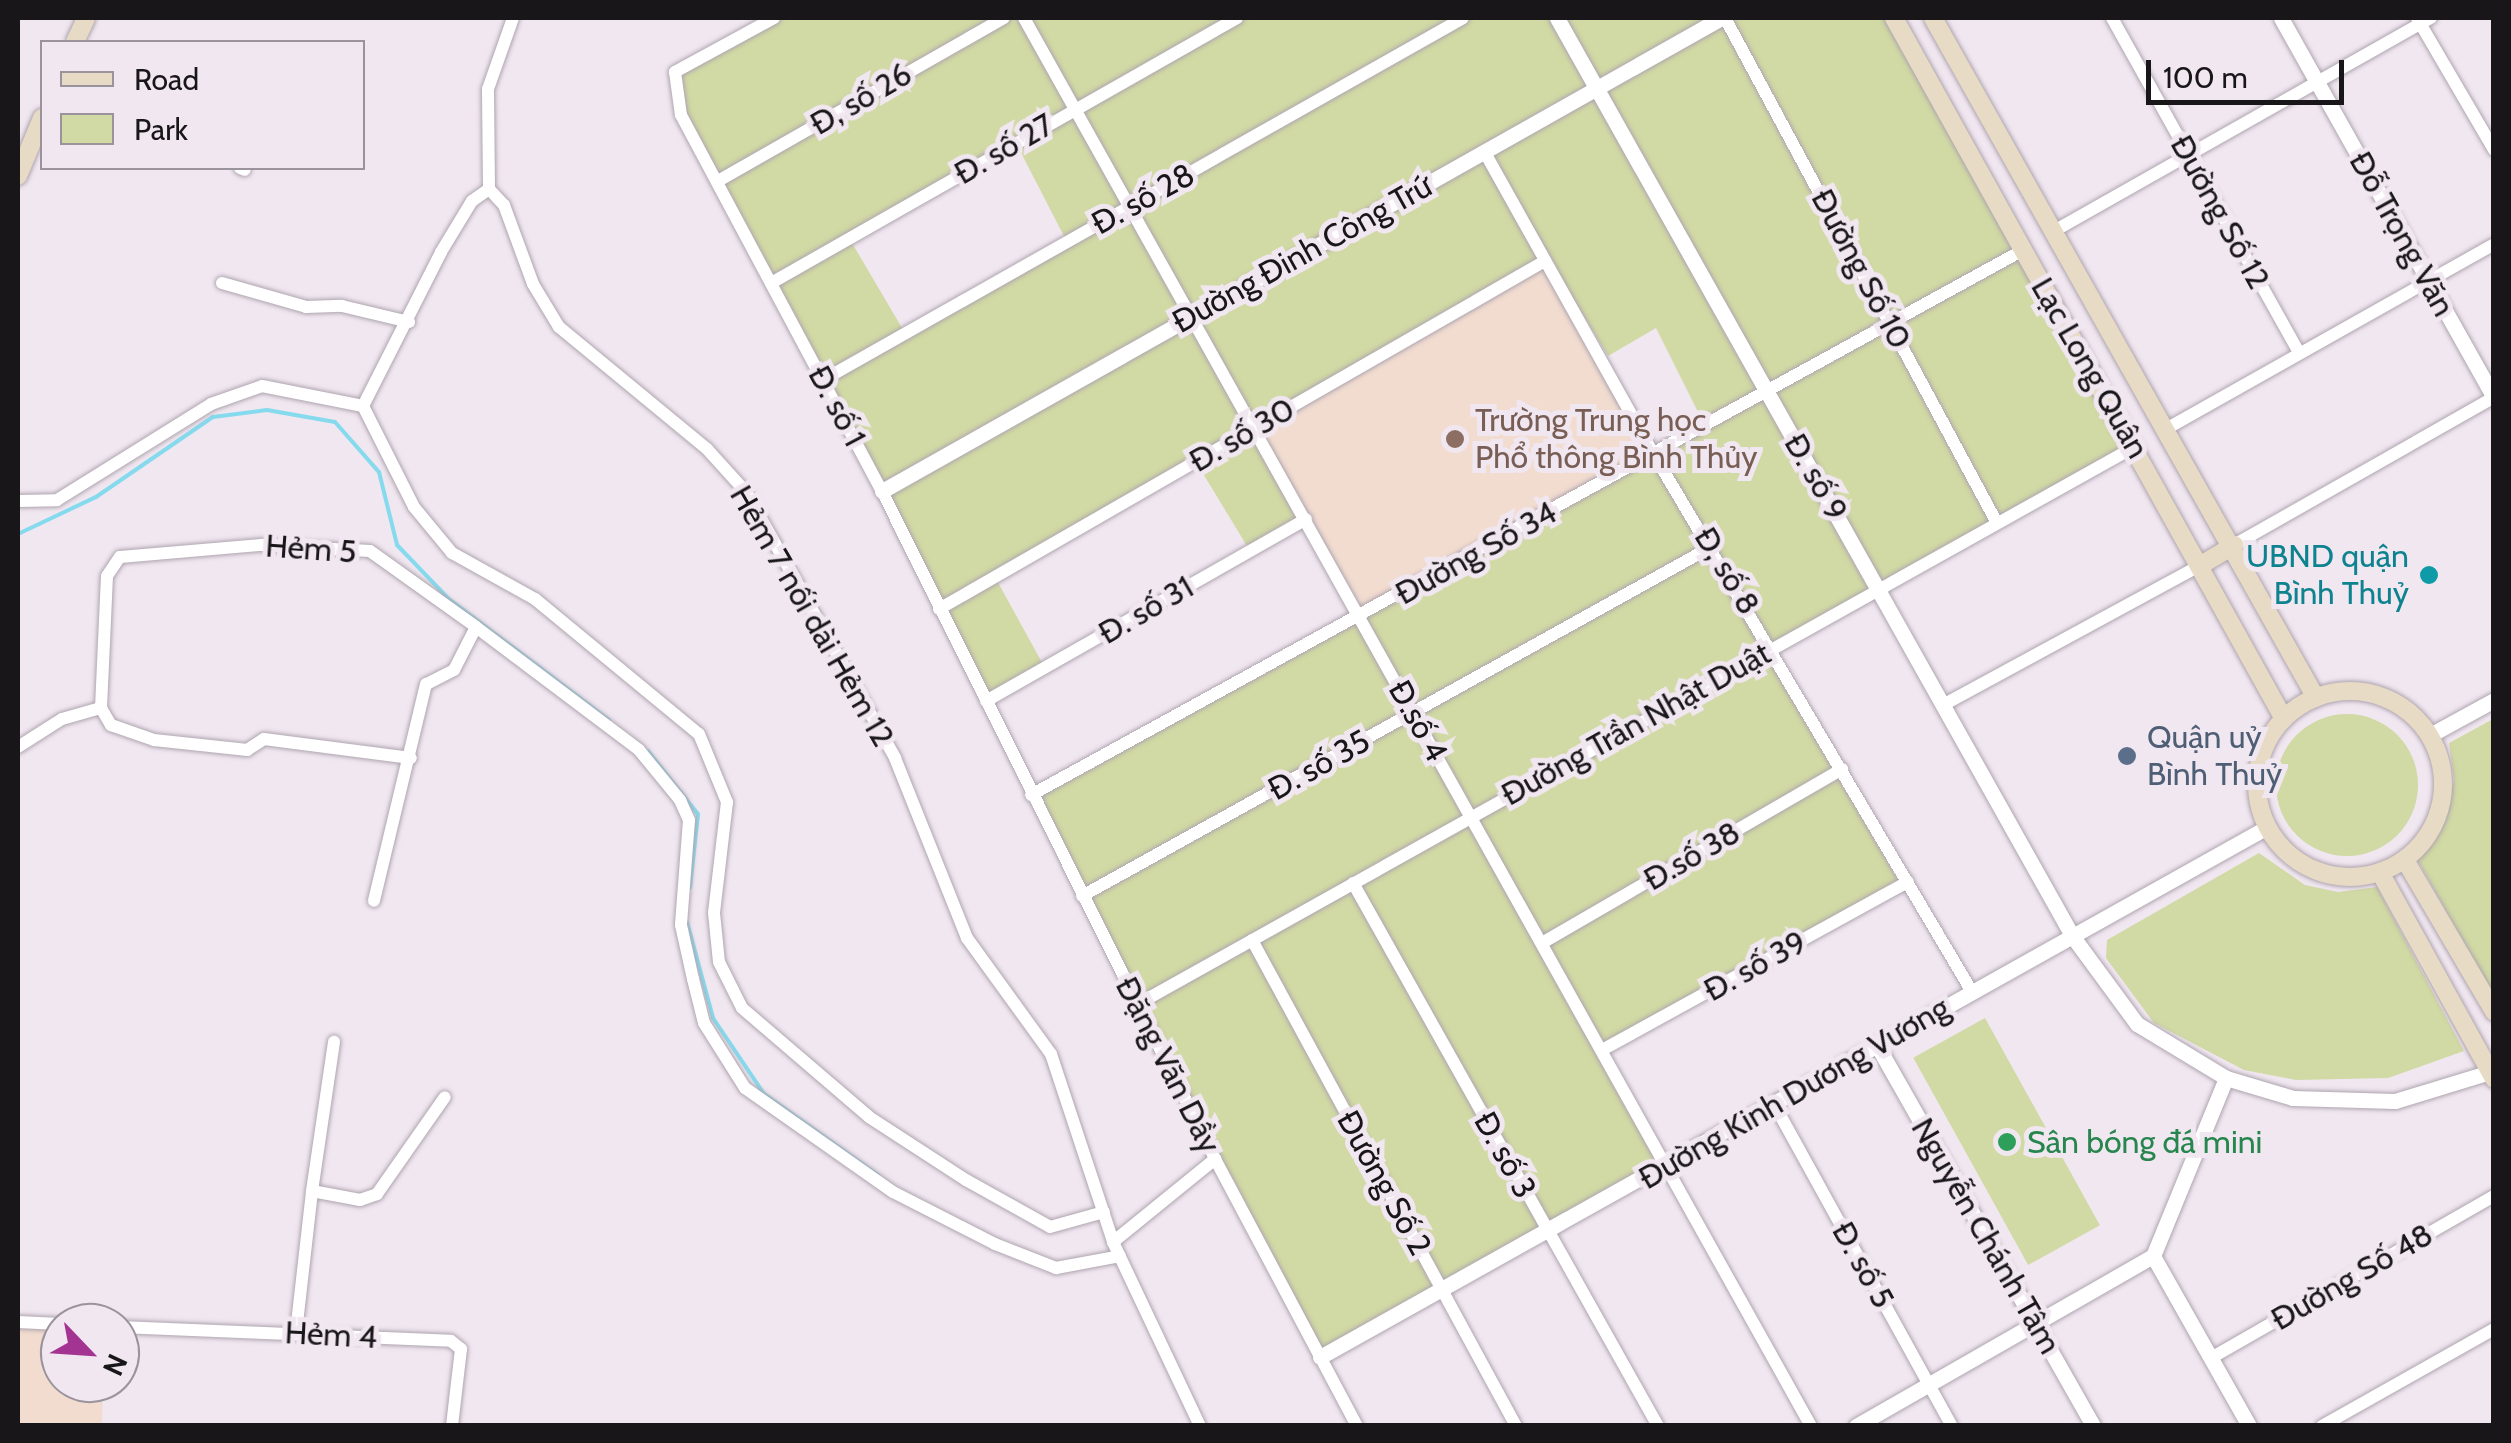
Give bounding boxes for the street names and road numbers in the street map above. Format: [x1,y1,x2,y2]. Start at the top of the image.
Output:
street label: Đ, số 26 [804,55,918,143]
street label: Đ. số 27 [948,105,1060,193]
street label: Đường Số 12 [2162,129,2278,295]
street label: Đỗ Trọng Văn [2341,145,2463,323]
street label: Đ. số 28 [1085,155,1201,243]
street label: Đường Đinh Công Trứ [1166,167,1438,341]
street label: Đường Số 10 [1803,183,1919,355]
street label: Lạc Long Quân [2023,271,2157,465]
street label: Đ. số 1 [800,359,874,453]
street label: Đ. số 30 [1183,390,1301,480]
street label: Đ. số 9 [1776,427,1856,527]
street label: Hẻm 7 nối dài Hẻm 12 [722,479,902,753]
street label: Đường Số 34 [1389,493,1563,613]
street label: Đ, số 8 [1686,520,1768,622]
street label: Hẻm 5 [264,527,358,571]
street label: Đ. số 31 [1092,568,1200,652]
street label: Đường Trần Nhật Duật [1495,634,1777,814]
street label: Đ.số 4 [1380,674,1456,768]
street label: Đ. số 35 [1262,722,1376,808]
street label: Đ.số 38 [1637,813,1747,899]
street label: Đ. số 39 [1697,922,1813,1010]
street label: Đặng Văn Dầy [1107,971,1229,1159]
street label: Đường Kinh Dương Vương [1632,988,1956,1198]
street label: Đường Số 2 [1329,1104,1439,1262]
street label: Đ. số 3 [1466,1105,1544,1205]
street label: Nguyễn Chánh Tâm [1903,1111,2069,1361]
street label: Đ. số 5 [1824,1215,1902,1315]
street label: Đường Số 48 [2264,1215,2440,1339]
street label: Hẻm 4 [284,1313,378,1357]

